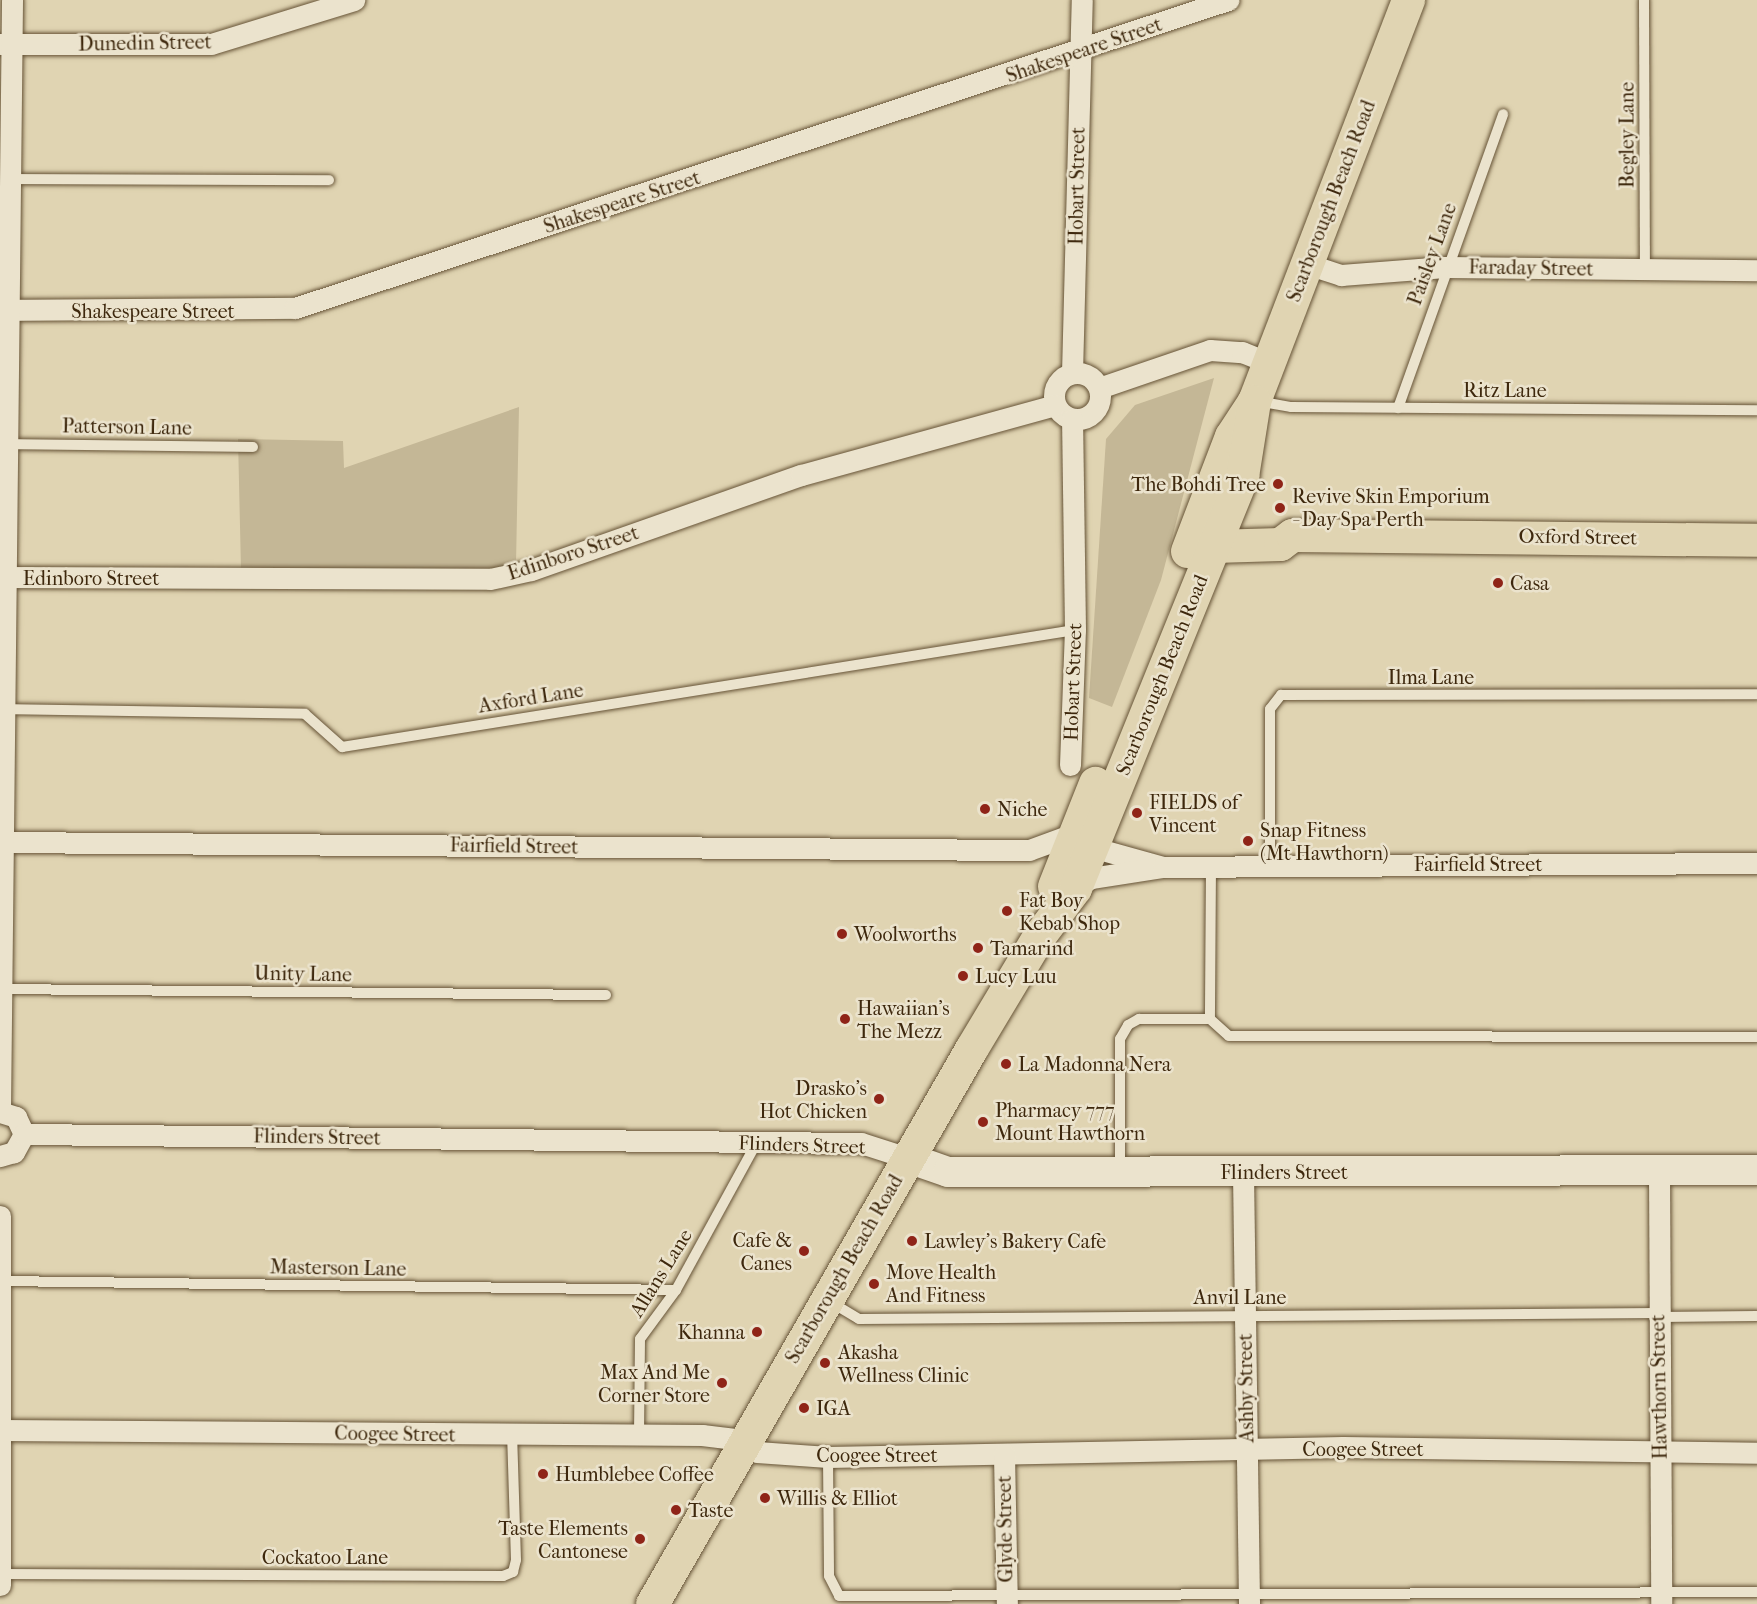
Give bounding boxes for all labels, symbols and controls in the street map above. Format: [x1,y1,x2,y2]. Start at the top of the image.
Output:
street label: Shakespeare Street [1003,12,1165,88]
street label: Dunedin Street [78,30,212,56]
street label: Begley Lane [1615,82,1639,188]
street label: Scarborough Beach Road [1281,97,1381,305]
street label: Hobart Street [1064,127,1090,245]
street label: Shakespeare Street [541,165,703,239]
street label: Paisley Lane [1402,200,1462,308]
street label: Faraday Street [1468,255,1594,281]
street label: Shakespeare Street [71,299,235,323]
street label: Ritz Lane [1463,378,1547,402]
street label: Patterson Lane [62,414,192,440]
place label: The Bohdi Tree [1131,472,1266,496]
marker: The Bohdi Tree [1271,477,1285,491]
place label: Revive Skin Emporium - Day Spa Perth [1292,484,1490,531]
marker: Revive Skin Emporium - Day Spa Perth [1273,501,1287,515]
street label: Edinboro Street [504,520,642,586]
street label: Oxford Street [1518,524,1638,550]
street label: Edinboro Street [23,566,159,590]
street label: Scarborough Beach Road [1111,571,1213,779]
place label: Casa [1510,571,1549,595]
marker: Casa [1491,576,1505,590]
street label: Hobart Street [1059,623,1087,741]
street label: Ilma Lane [1388,665,1474,689]
street label: Axford Lane [477,678,585,718]
place label: FIELDS of Vincent [1149,790,1238,837]
place label: Niche [997,797,1047,821]
marker: Niche [978,802,992,816]
marker: FIELDS of Vincent [1130,806,1144,820]
place label: Snap Fitness (Mt Hawthorn) [1260,818,1389,865]
street label: Fairfield Street [450,833,578,859]
marker: Snap Fitness (Mt Hawthorn) [1241,834,1255,848]
street label: Fairfield Street [1414,852,1542,876]
place label: Fat Boy Kebab Shop [1019,888,1120,935]
marker: Fat Boy Kebab Shop [1000,904,1014,918]
place label: Woolworths [854,922,957,946]
marker: Woolworths [835,927,849,941]
place label: Tamarind [990,936,1074,960]
marker: Tamarind [971,941,985,955]
street label: Unity Lane [254,961,352,987]
place label: Lucy Luu [975,964,1057,988]
marker: Lucy Luu [956,969,970,983]
place label: Hawaiian's The Mezz [857,996,950,1043]
marker: Hawaiian's The Mezz [838,1012,852,1026]
place label: La Madonna Nera [1018,1052,1171,1076]
marker: La Madonna Nera [999,1057,1013,1071]
place label: Drasko's Hot Chicken [759,1076,867,1123]
marker: Drasko's Hot Chicken [872,1092,886,1106]
place label: Pharmacy 777 Mount Hawthorn [995,1098,1145,1145]
marker: Pharmacy 777 Mount Hawthorn [976,1115,990,1129]
street label: Flinders Street [253,1124,381,1150]
street label: Flinders Street [738,1131,866,1159]
street label: Flinders Street [1220,1160,1348,1184]
street label: Scarborough Beach Road [780,1170,908,1368]
street label: Allans Lane [625,1225,697,1321]
place label: Cafe & Canes [732,1228,792,1275]
place label: Lawley's Bakery Cafe [924,1229,1106,1253]
marker: Lawley's Bakery Cafe [905,1234,919,1248]
marker: Cafe & Canes [797,1244,811,1258]
street label: Masterson Lane [270,1255,406,1281]
place label: Move Health And Fitness [886,1260,996,1307]
marker: Move Health And Fitness [867,1277,881,1291]
street label: Anvil Lane [1194,1285,1286,1309]
street label: Hawthorn Street [1646,1314,1672,1460]
place label: Khanna [678,1320,745,1344]
marker: Khanna [750,1325,764,1339]
street label: Ashby Street [1233,1333,1259,1443]
place label: Akasha Wellness Clinic [838,1340,969,1387]
marker: Akasha Wellness Clinic [816,1354,834,1372]
place label: Max And Me Corner Store [598,1360,710,1407]
marker: Max And Me Corner Store [715,1376,729,1390]
place label: IGA [816,1396,851,1420]
marker: IGA [797,1401,811,1415]
street label: Coogee Street [334,1421,456,1447]
street label: Coogee Street [1302,1437,1424,1461]
street label: Coogee Street [816,1443,938,1467]
place label: Humblebee Coffee [555,1462,714,1486]
marker: Humblebee Coffee [536,1467,550,1481]
street label: Glyde Street [992,1475,1018,1583]
place label: Willis & Elliot [777,1486,898,1510]
marker: Willis & Elliot [758,1491,772,1505]
place label: Taste [688,1498,733,1522]
marker: Taste [669,1503,683,1517]
place label: Taste Elements Cantonese [498,1516,628,1563]
marker: Taste Elements Cantonese [633,1532,647,1546]
street label: Cockatoo Lane [262,1545,388,1569]

